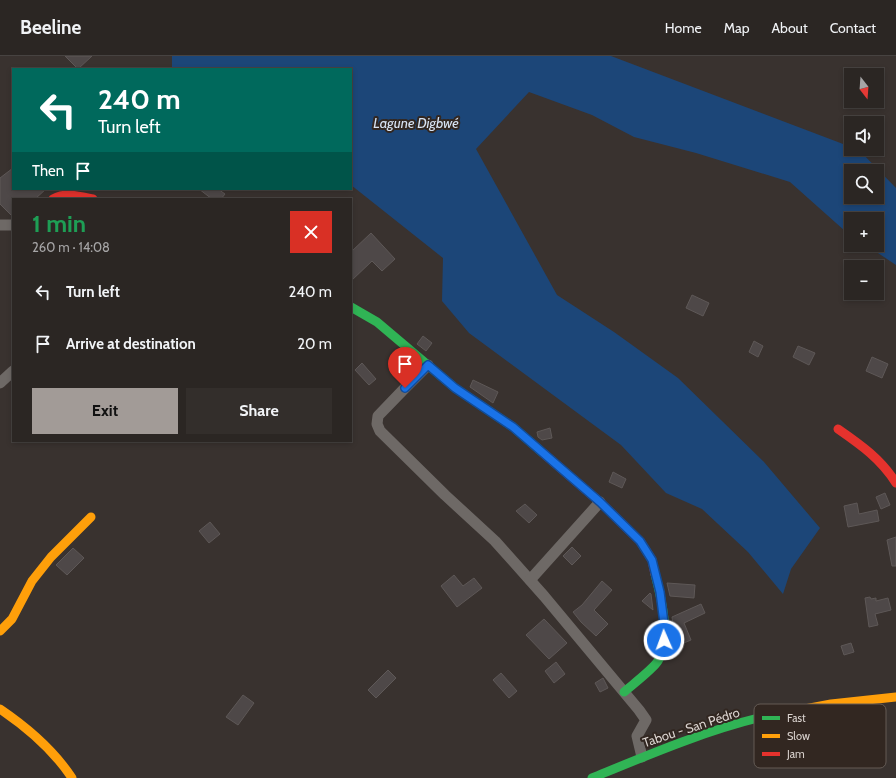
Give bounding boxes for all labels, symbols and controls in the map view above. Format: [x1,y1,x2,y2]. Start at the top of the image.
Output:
text: Beeline [20,16,81,39]
text: Home [665,19,702,37]
text: Map [724,19,749,37]
text: About [771,19,808,37]
text: Contact [830,19,876,37]
north arrow [844,68,884,108]
map controls [844,68,884,300]
text: 240 m [98,82,181,116]
icon: left [32,84,84,136]
water label: Lagune Digbwé [373,114,459,132]
text: Turn left [98,116,161,138]
button: sound [844,116,884,156]
icon: arrive [72,160,94,182]
text: Then [32,162,64,180]
button: search [844,164,884,204]
text: 1 min [32,209,86,238]
button: close [290,211,332,253]
button: + [844,212,884,252]
text: 260 m · 14:08 [32,239,110,255]
button: − [844,260,884,300]
icon: left [32,281,54,303]
text: Turn left [66,283,120,301]
text: 240 m [288,283,332,301]
icon: arrive [32,333,54,355]
text: Arrive at destination [66,335,196,353]
text: 20 m [297,335,332,353]
pin [388,347,422,388]
icon: arrive [394,353,416,375]
button: Exit [32,388,178,434]
button: Share [186,388,332,434]
position arrow [643,619,685,661]
street label: Tabou - San Pédro [640,704,742,750]
legend [754,704,886,768]
text: Fast [787,711,806,725]
text: Slow [787,729,810,743]
text: Jam [786,747,805,761]

